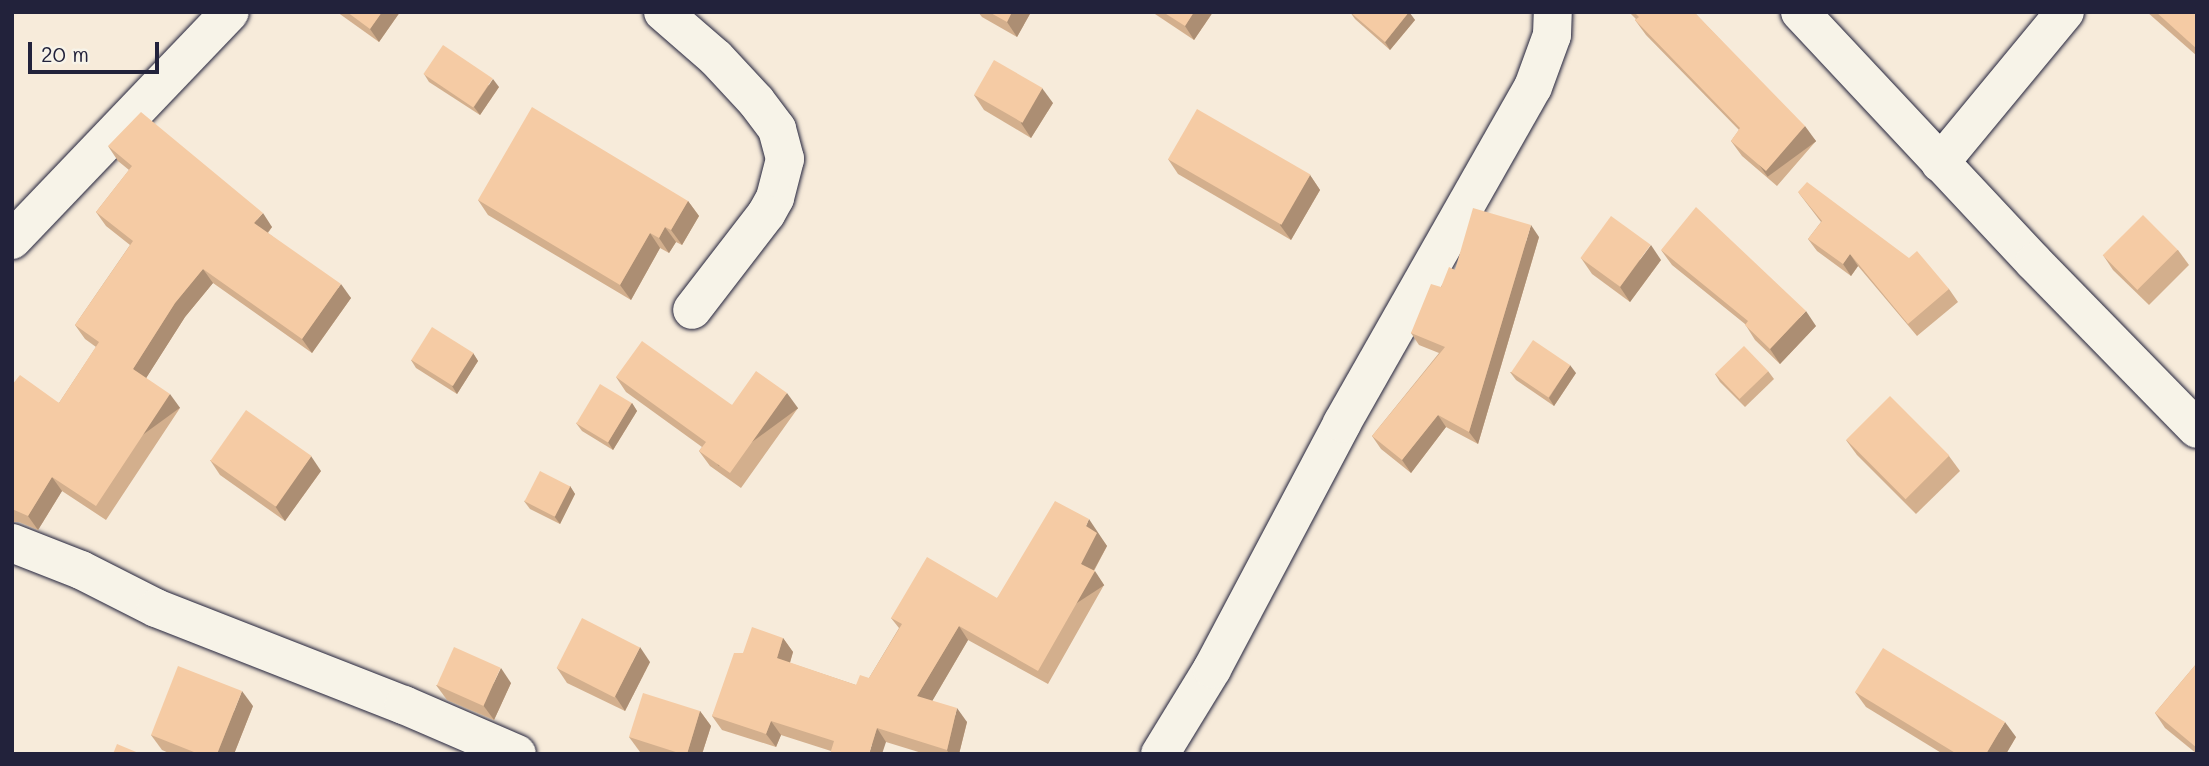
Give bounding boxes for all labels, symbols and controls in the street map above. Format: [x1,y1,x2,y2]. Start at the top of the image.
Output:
scale bar [32,28,163,72]
text: 20 m [41,40,89,67]

